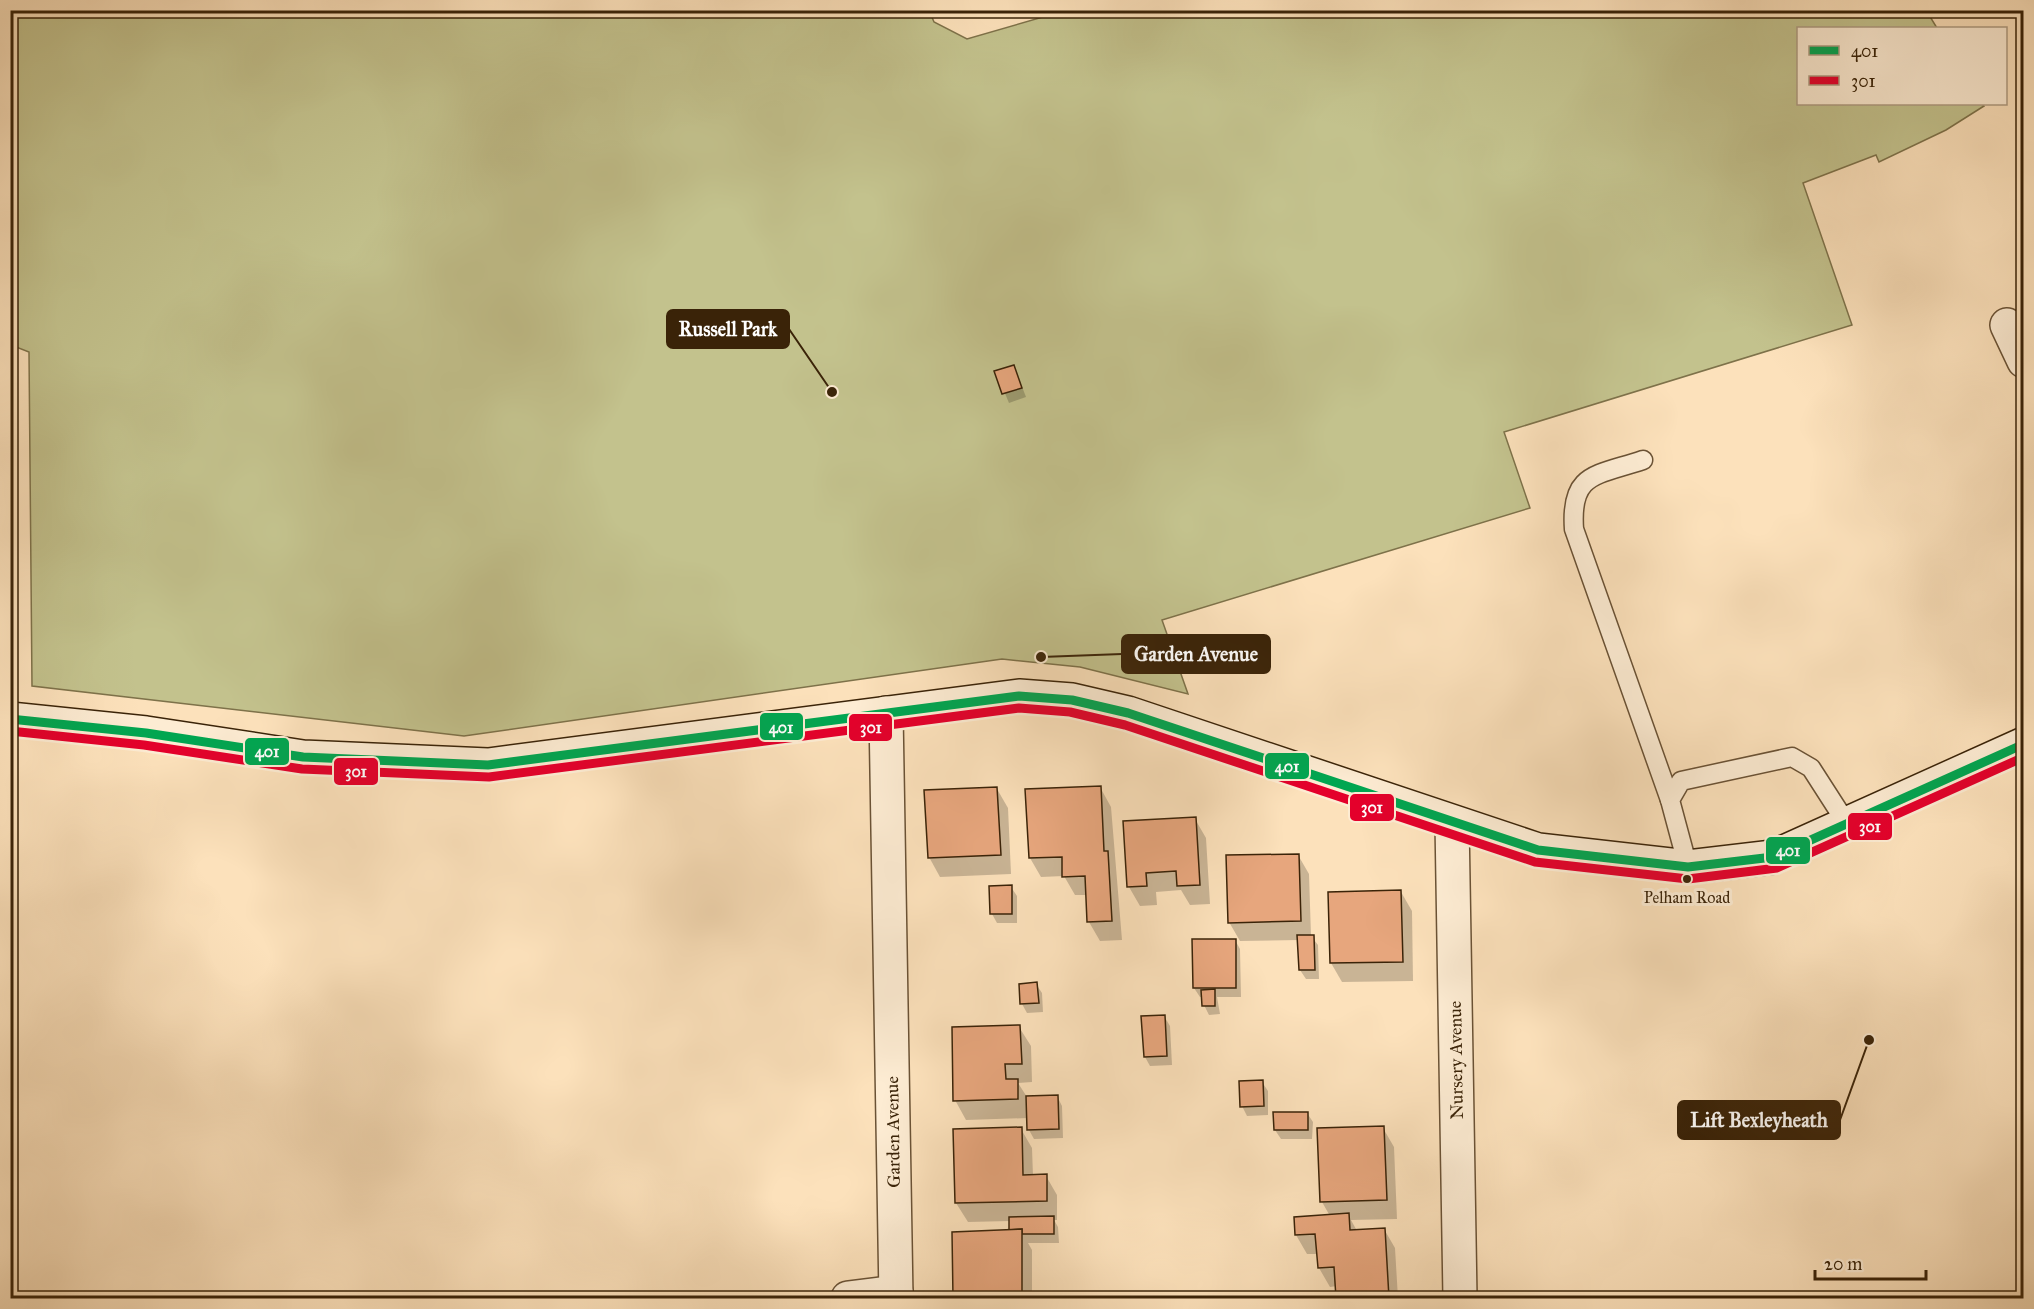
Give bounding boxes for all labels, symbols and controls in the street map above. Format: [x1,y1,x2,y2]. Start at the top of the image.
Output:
legend [1797,27,2007,105]
text: 401 [1851,40,1878,62]
text: 301 [1851,70,1876,92]
callout: Russell Park [667,310,789,348]
text: Russell Park [679,317,778,341]
callout: Garden Avenue [1122,635,1270,673]
text: Garden Avenue [1134,642,1259,666]
line badge: 401 [759,712,804,741]
line badge: 301 [848,713,893,742]
text: 401 [769,718,794,738]
text: 301 [860,718,883,738]
line badge: 401 [244,737,290,766]
text: 401 [255,742,280,762]
line badge: 401 [1264,752,1310,780]
line badge: 301 [333,757,379,786]
text: 401 [1275,757,1300,777]
text: 301 [345,762,368,782]
line badge: 301 [1349,793,1395,822]
text: 301 [1361,798,1384,818]
line badge: 301 [1847,812,1893,841]
text: 301 [1859,817,1882,837]
line badge: 401 [1765,836,1811,865]
text: 401 [1776,841,1801,861]
marker: Pelham Road [1681,873,1693,885]
place label: Pelham Road [1644,888,1730,907]
street label: Nursery Avenue [1444,1001,1468,1119]
street label: Garden Avenue [881,1076,905,1188]
callout: Lift Bexleyheath [1678,1101,1840,1139]
text: Lift Bexleyheath [1690,1108,1829,1133]
scale bar [1815,1243,1926,1281]
text: 20 m [1824,1253,1862,1275]

